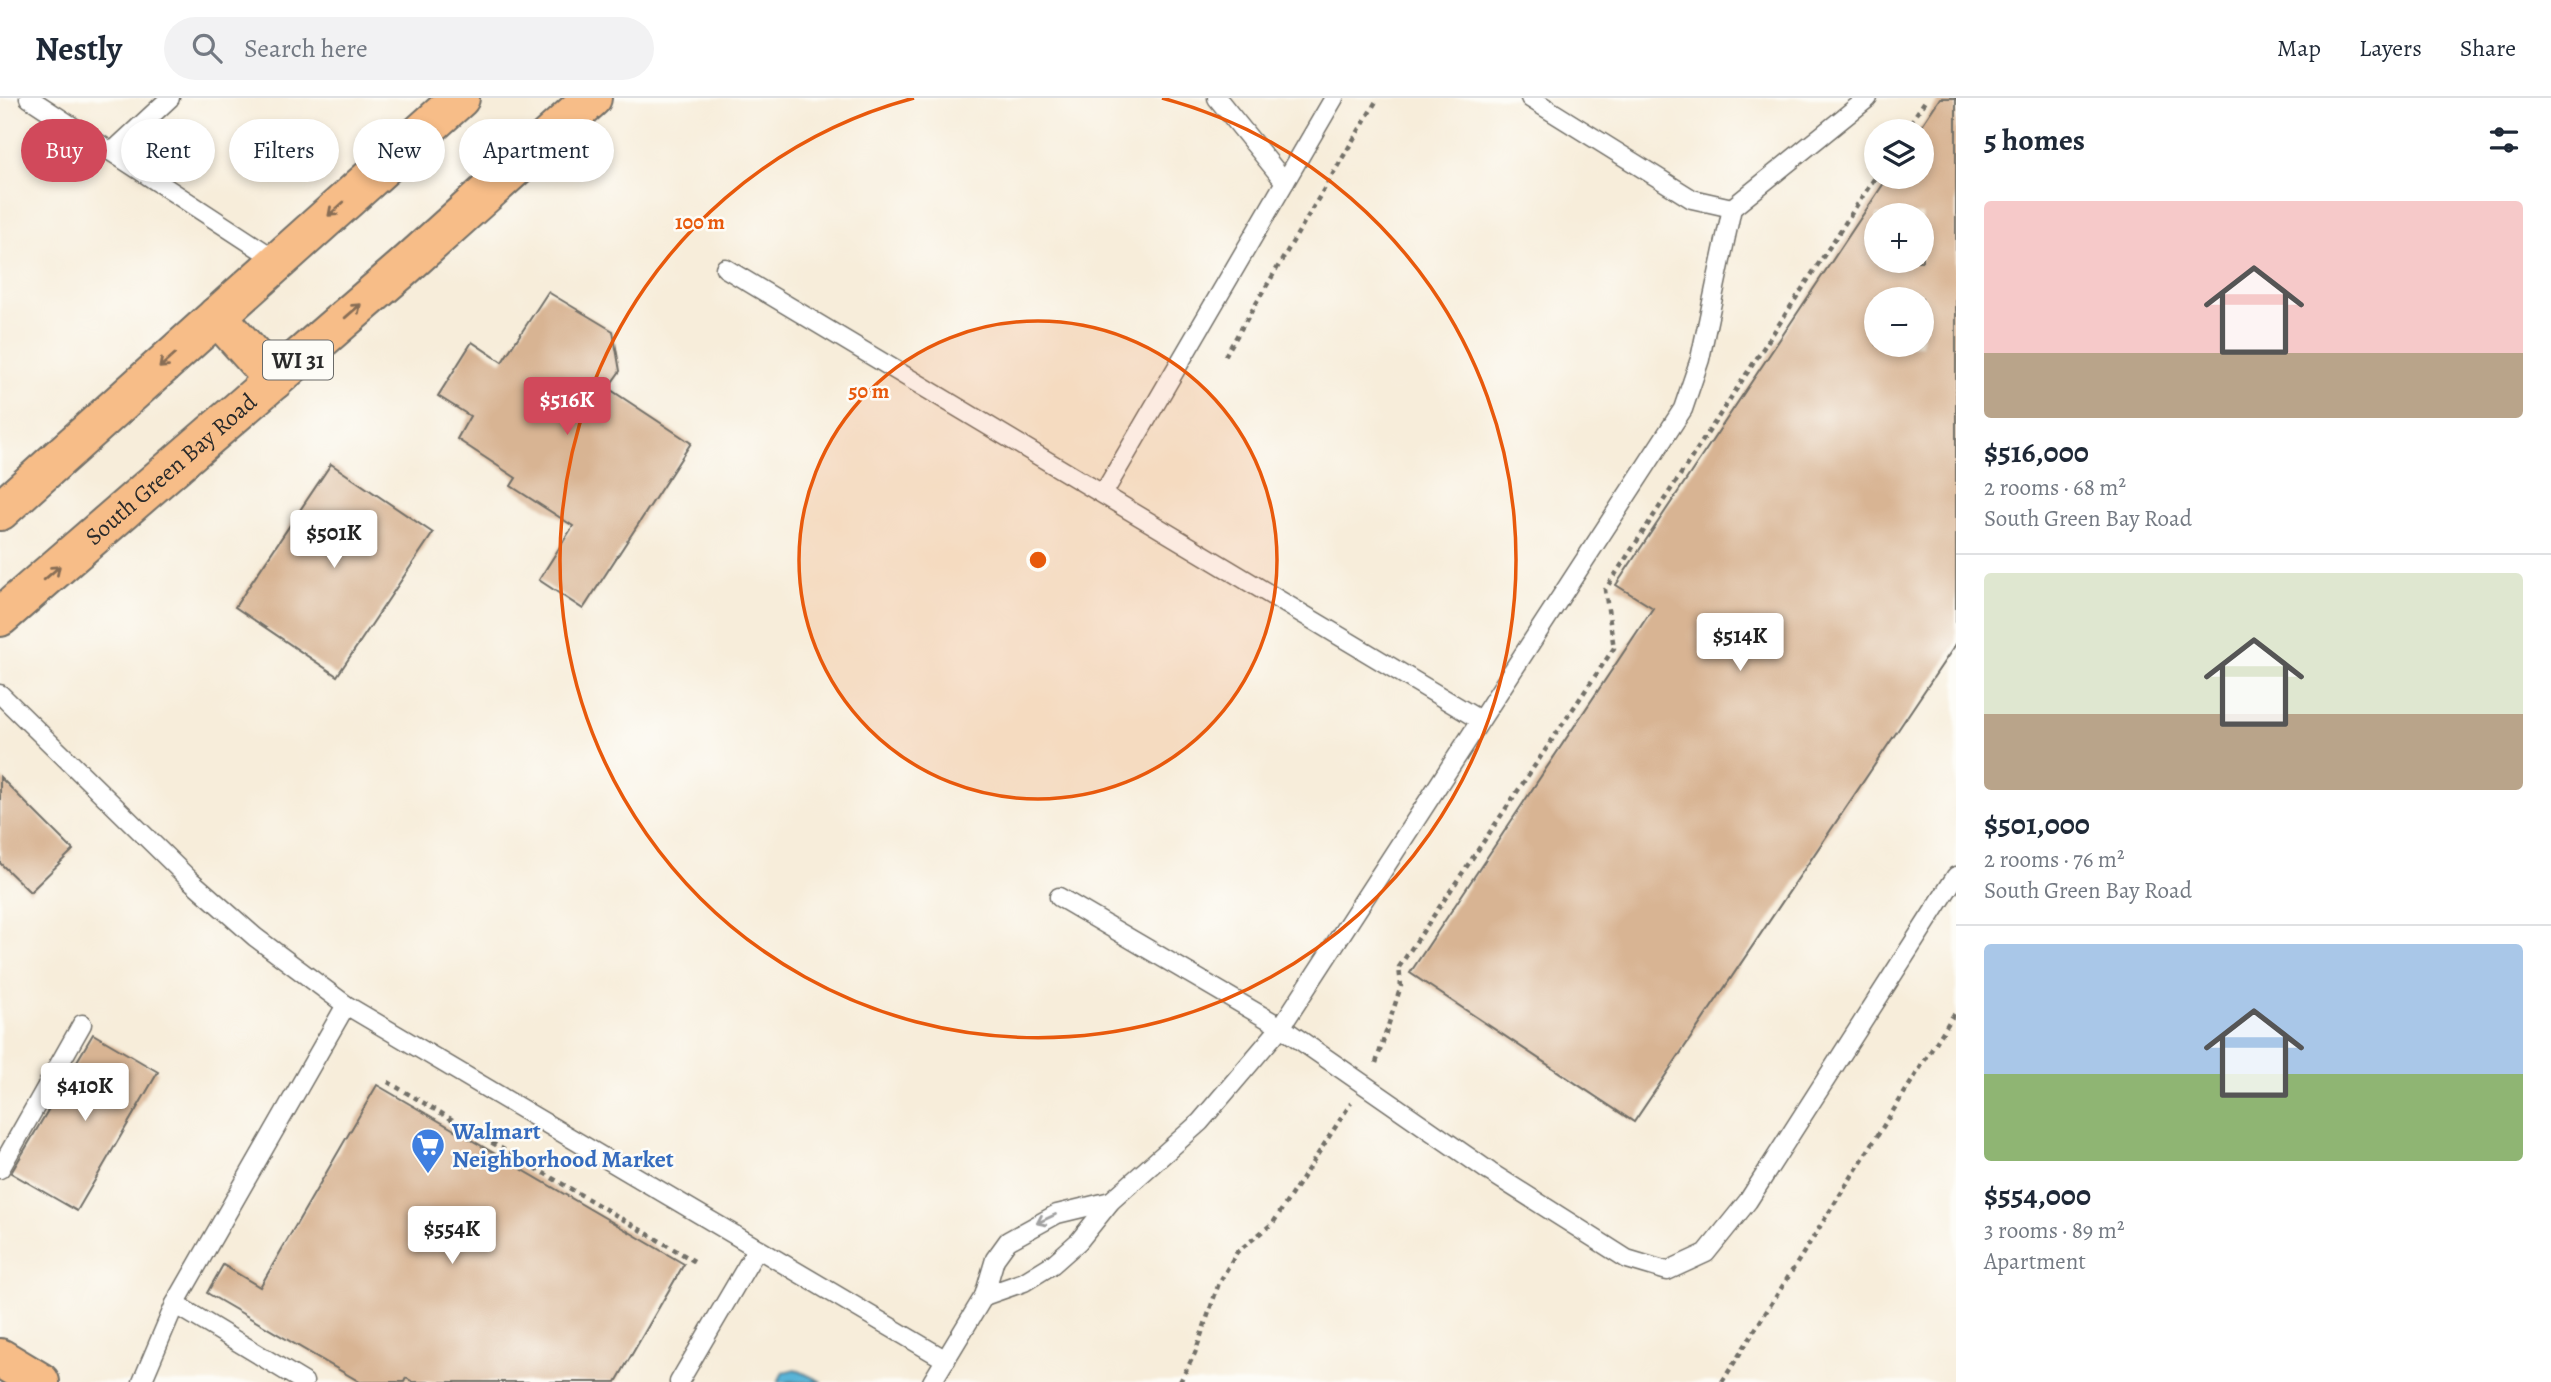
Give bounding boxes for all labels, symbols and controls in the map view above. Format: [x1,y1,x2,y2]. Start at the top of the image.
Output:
search box [164,17,654,80]
text: Nestly [35,26,122,71]
icon: search [188,29,226,67]
text: Search here [244,31,368,66]
text: Map [2277,32,2321,64]
text: Layers [2359,32,2422,64]
text: Share [2460,32,2516,64]
chip: Buy [21,119,107,182]
chip: Rent [121,119,215,182]
chip: Filters [229,119,339,182]
chip: New [353,119,445,182]
chip: Apartment [459,119,614,182]
map controls [1864,119,1934,357]
button: layers [1864,119,1934,189]
text: 5 homes [1984,120,2085,160]
icon: filters [2485,121,2523,159]
one-way arrow [327,201,345,217]
button: + [1864,203,1934,273]
text: 100 m [675,208,725,236]
icon: home [2191,247,2317,373]
button: − [1864,287,1934,357]
one-way arrow [344,303,362,319]
road number: WI 31 [263,341,333,380]
one-way arrow [158,353,176,369]
text: 50 m [849,377,890,405]
pin: $516K [518,378,616,437]
text: $516K [540,384,594,415]
street label: South Green Bay Road [78,386,264,552]
text: $516,000 [1984,432,2089,472]
text: 2 rooms · 68 m² [1984,472,2126,503]
text: South Green Bay Road [1984,503,2192,534]
pin: $501K [285,510,383,570]
text: $501K [306,517,362,548]
centre of rings [1026,548,1050,572]
one-way arrow [42,565,60,581]
pin: $514K [1691,614,1789,673]
icon: home [2191,619,2317,745]
text: $514K [1713,620,1767,651]
text: $501,000 [1984,804,2090,844]
text: 2 rooms · 76 m² [1984,844,2125,875]
text: South Green Bay Road [1984,875,2192,906]
icon: home [2191,990,2317,1116]
pin: $410K [36,1063,134,1123]
text: $410K [57,1070,113,1101]
place label: Walmart Neighborhood Market [451,1115,674,1175]
supermarket icon: Walmart Neighborhood Market [409,1126,447,1175]
text: $554,000 [1984,1175,2091,1215]
pin: $554K [403,1206,501,1266]
text: $554K [424,1213,480,1244]
one-way arrow [1036,1213,1057,1226]
text: 3 rooms · 89 m² [1984,1215,2125,1246]
text: Apartment [1984,1246,2086,1277]

